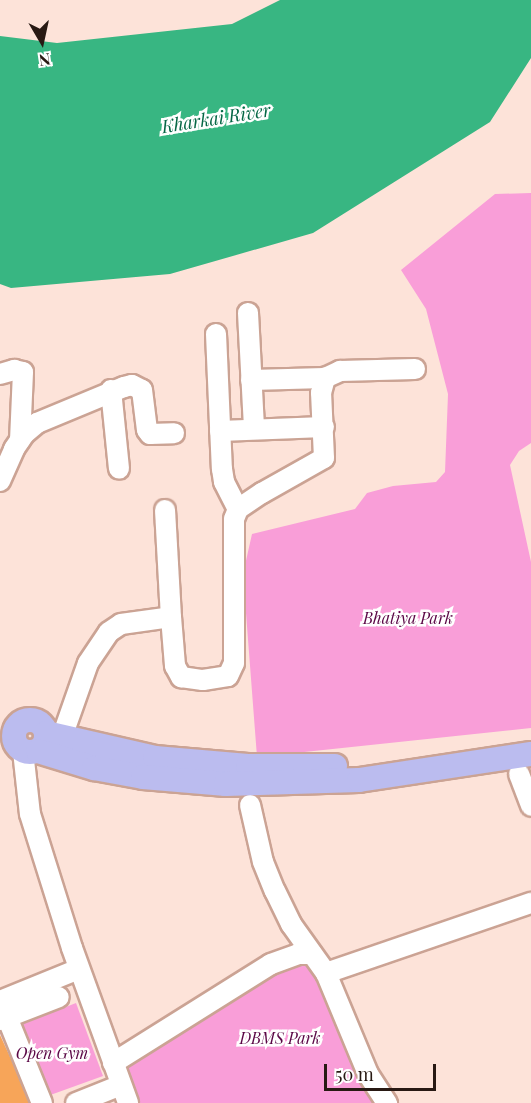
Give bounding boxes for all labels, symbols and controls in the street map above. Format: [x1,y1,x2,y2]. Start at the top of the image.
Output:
north arrow [12,12,72,72]
text: N [38,49,52,72]
water label: Kharkai River [160,99,272,137]
park label: Bhatiya Park [363,608,453,628]
park label: DBMS Park [239,1028,321,1048]
park label: Open Gym [16,1043,88,1063]
scale bar [327,1052,440,1090]
text: 50 m [335,1062,374,1086]

